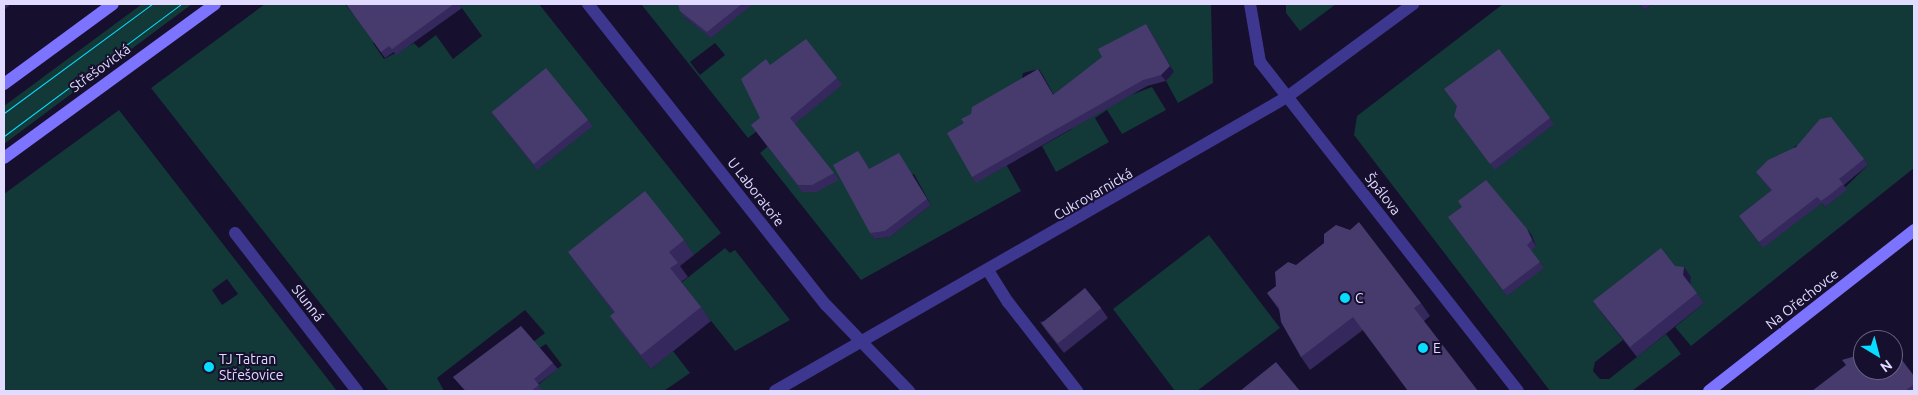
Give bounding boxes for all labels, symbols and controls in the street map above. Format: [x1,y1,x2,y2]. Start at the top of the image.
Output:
street label: Střešovická [66,40,134,96]
street label: U Laboratoře [724,154,788,230]
street label: Cukrovarnická [1050,165,1136,223]
street label: Špálova [1361,170,1405,218]
street label: Na Ořechovce [1762,265,1842,333]
street label: Slunná [288,281,328,325]
place label: C [1355,290,1364,306]
marker: C [1339,292,1351,304]
north arrow [1853,330,1903,380]
place label: E [1433,340,1441,356]
marker: E [1417,342,1429,354]
place label: TJ Tatran Střešovice [219,351,284,384]
text: N [1877,357,1895,376]
marker: TJ Tatran Střešovice [203,361,215,373]

